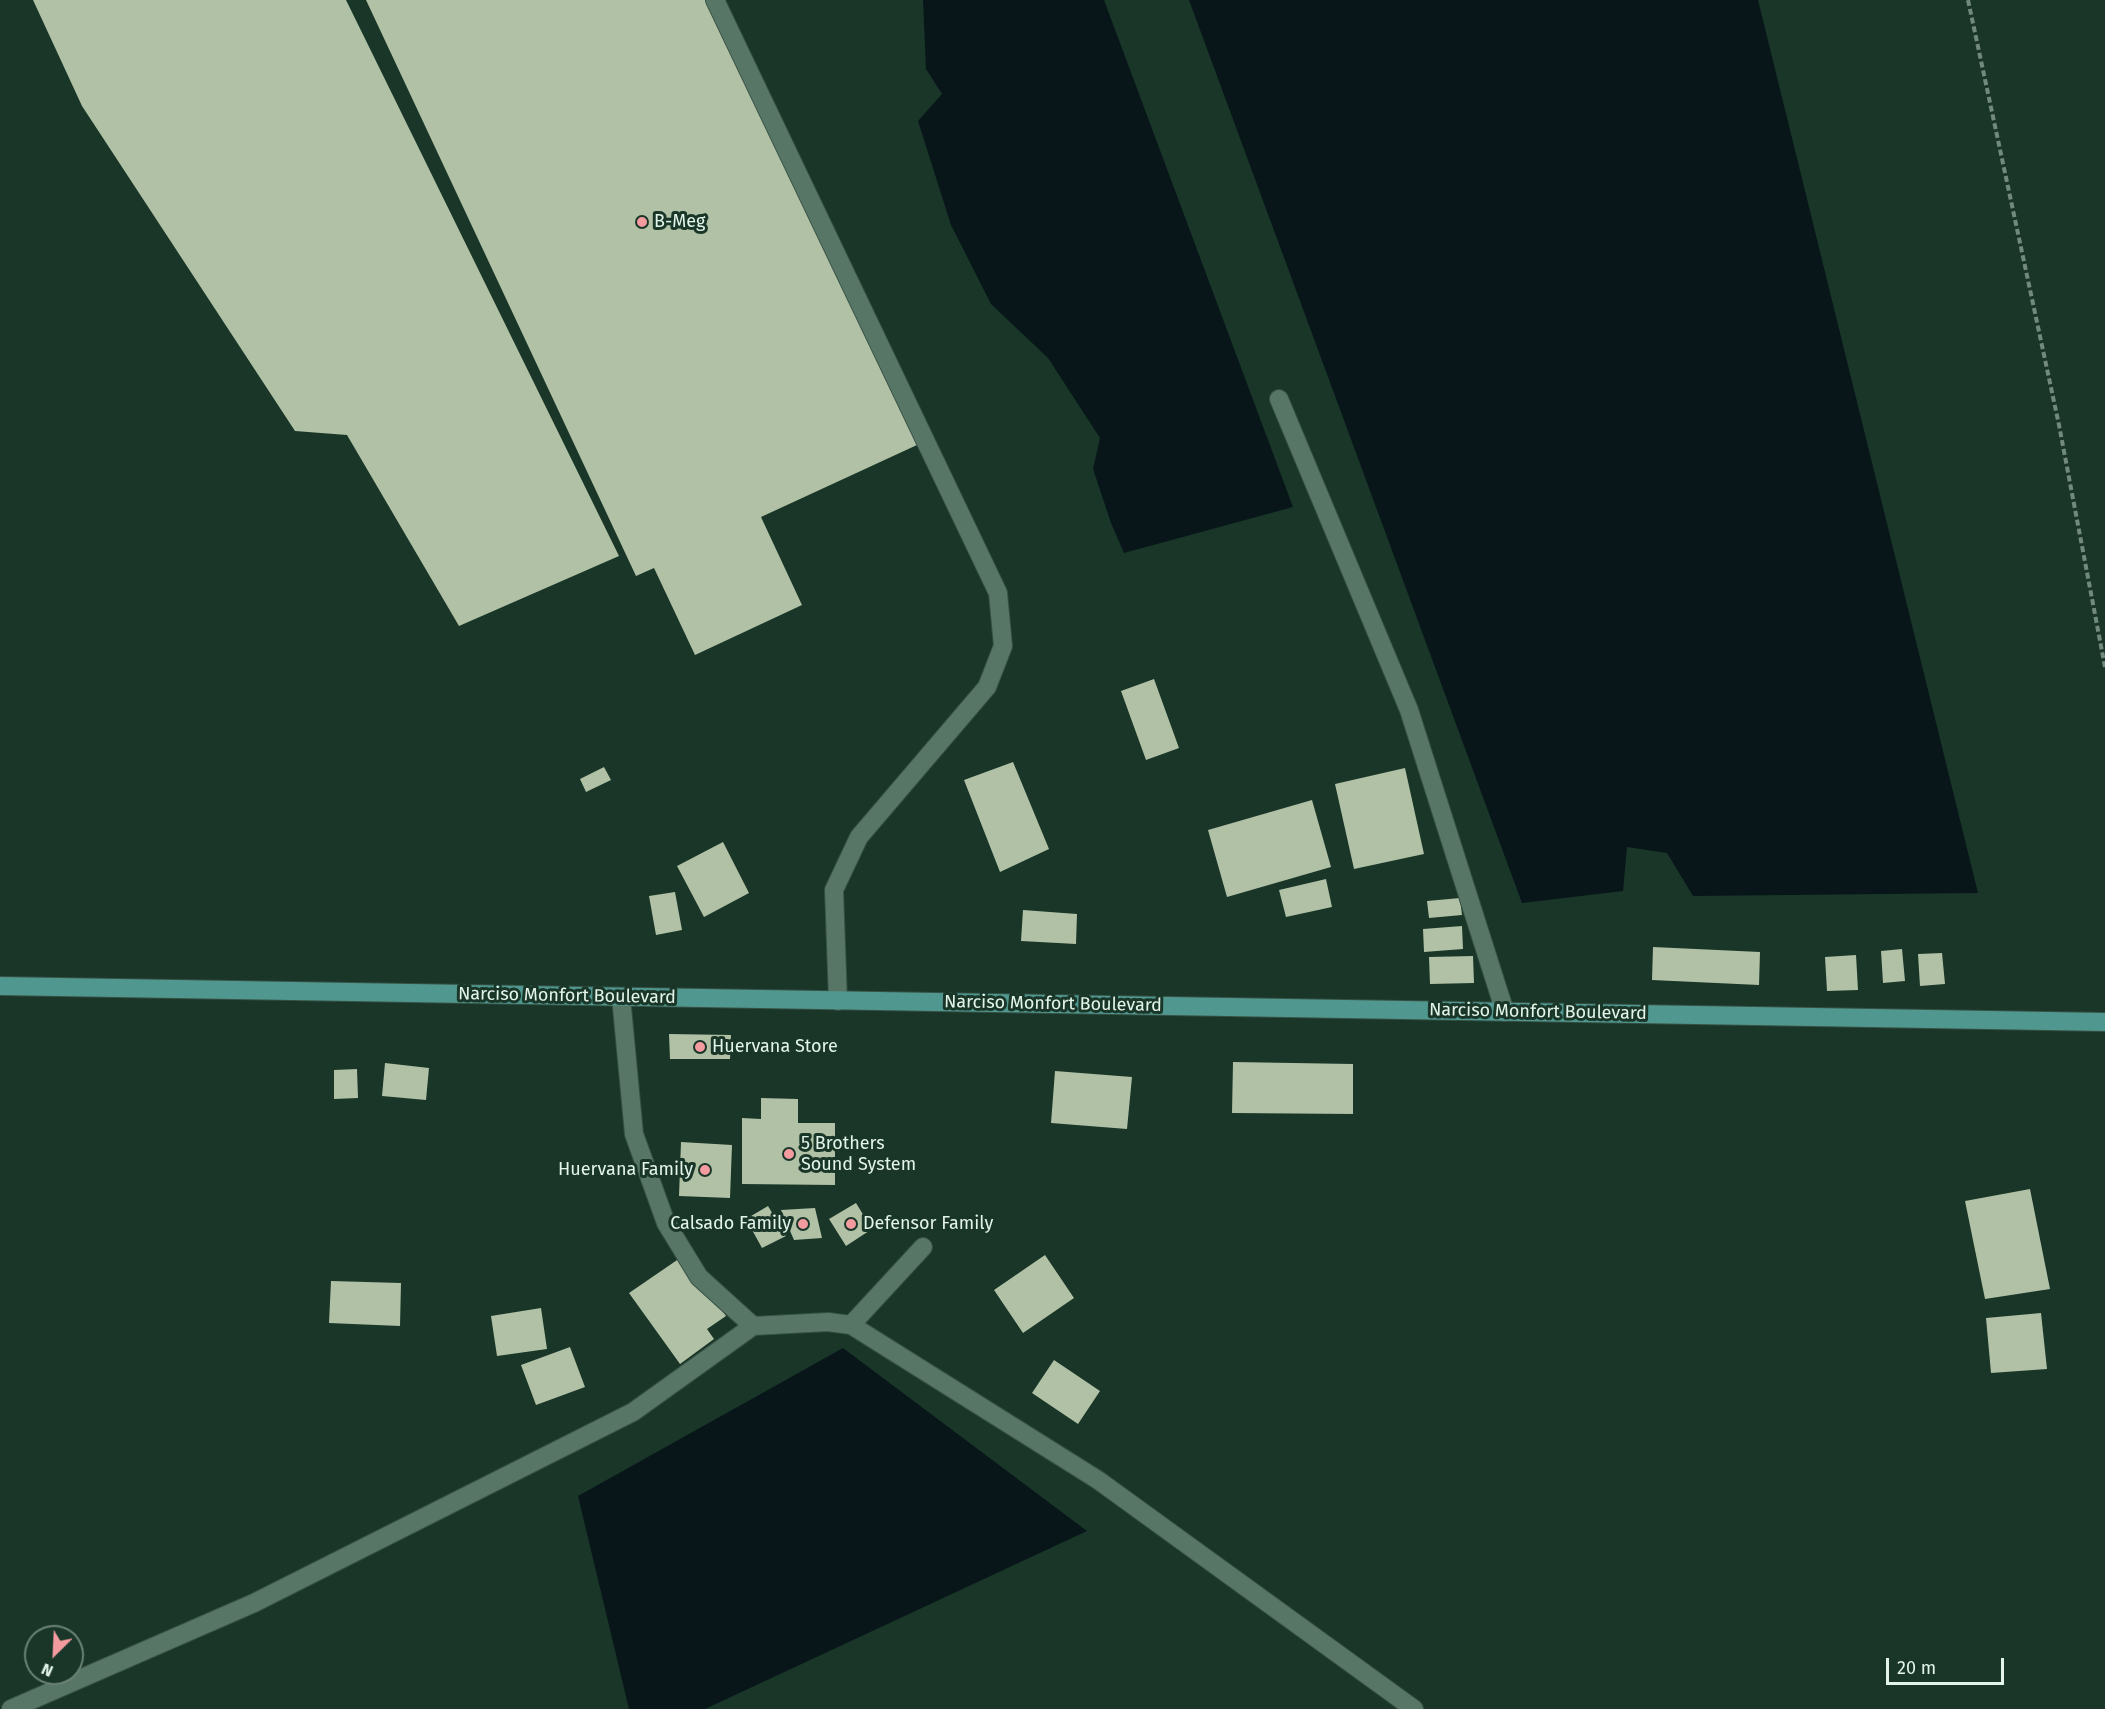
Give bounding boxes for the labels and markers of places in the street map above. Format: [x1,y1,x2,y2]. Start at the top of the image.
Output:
place label: B-Meg [654,211,705,233]
marker: B-Meg [635,215,649,229]
place label: Huervana Store [712,1036,838,1058]
marker: Huervana Store [693,1040,707,1054]
place label: 5 Brothers Sound System [801,1133,916,1176]
marker: 5 Brothers Sound System [782,1147,796,1161]
place label: Huervana Family [558,1159,693,1181]
marker: Huervana Family [698,1163,712,1177]
place label: Calsado Family [670,1213,791,1235]
place label: Defensor Family [863,1213,993,1235]
marker: Calsado Family [796,1217,810,1231]
marker: Defensor Family [844,1217,858,1231]

